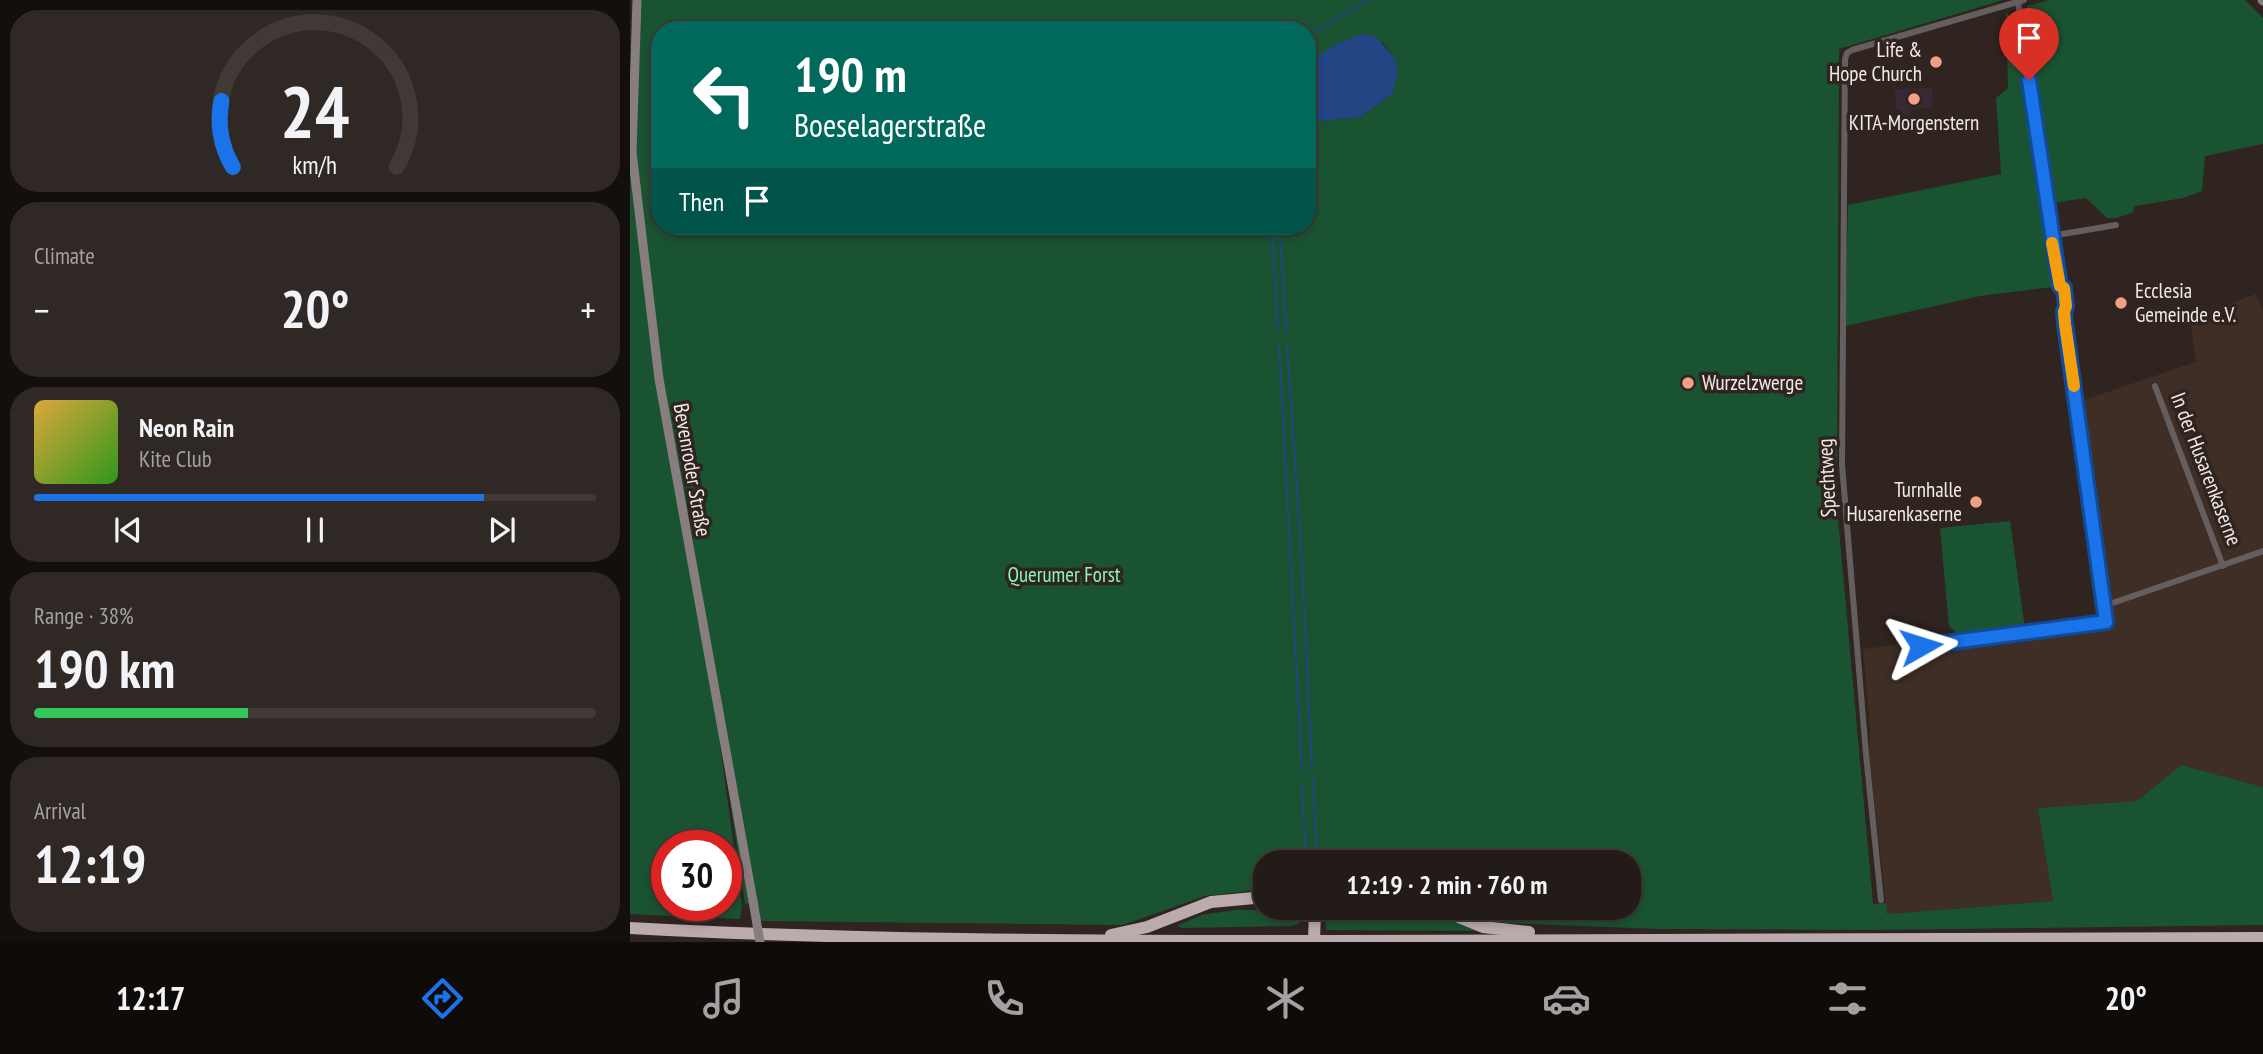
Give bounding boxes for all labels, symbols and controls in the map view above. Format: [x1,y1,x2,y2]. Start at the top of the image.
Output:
pin [1999,8,2059,80]
icon: arrive [2010,19,2048,57]
place label: Life & Hope Church [1829,36,1922,87]
text: 190 m [794,42,907,106]
icon: left [679,49,770,140]
marker: Life & Hope Church [1928,54,1944,70]
text: 24 [280,63,350,157]
marker: KITA-Morgenstern [1906,91,1922,107]
text: Boeselagerstraße [794,104,986,146]
place label: KITA-Morgenstern [1849,109,1979,136]
text: km/h [293,149,337,181]
icon: arrive [738,182,776,220]
text: Then [679,185,724,218]
text: Climate [34,241,95,270]
text: 20° [281,275,349,342]
place label: Ecclesia Gemeinde e.V. [2135,277,2236,328]
text: − [34,285,50,334]
text: + [580,285,596,334]
marker: Ecclesia Gemeinde e.V. [2113,295,2129,311]
place label: Wurzelzwerge [1702,369,1803,396]
marker: Wurzelzwerge [1680,375,1696,391]
street label: In der Husarenkaserne [2165,388,2248,549]
street label: Bevenroder Straße [667,401,717,539]
text: Neon Rain [139,411,234,444]
street label: Spechtweg [1811,438,1842,518]
text: Kite Club [139,444,212,473]
place label: Turnhalle Husarenkaserne [1847,476,1962,527]
marker: Turnhalle Husarenkaserne [1968,494,1984,510]
icon: previous [109,511,147,549]
icon: pause [296,511,334,549]
icon: next [483,511,521,549]
park label: Querumer Forst [1007,561,1121,588]
text: Range · 38% [34,601,134,630]
position arrow [1884,609,1958,683]
text: 190 km [34,635,175,702]
text: Arrival [34,796,86,825]
text: 12:19 [34,830,146,897]
speed limit sign: 30 [651,830,742,921]
text: 12:19 · 2 min · 760 m [1347,868,1547,901]
icon: directions [418,974,467,1023]
icon: music [699,974,748,1023]
icon: phone [980,974,1029,1023]
icon: climate [1261,974,1310,1023]
icon: car [1542,974,1591,1023]
icon: filters [1823,974,1872,1023]
text: 12:17 [116,977,185,1019]
text: 20° [2105,977,2147,1019]

